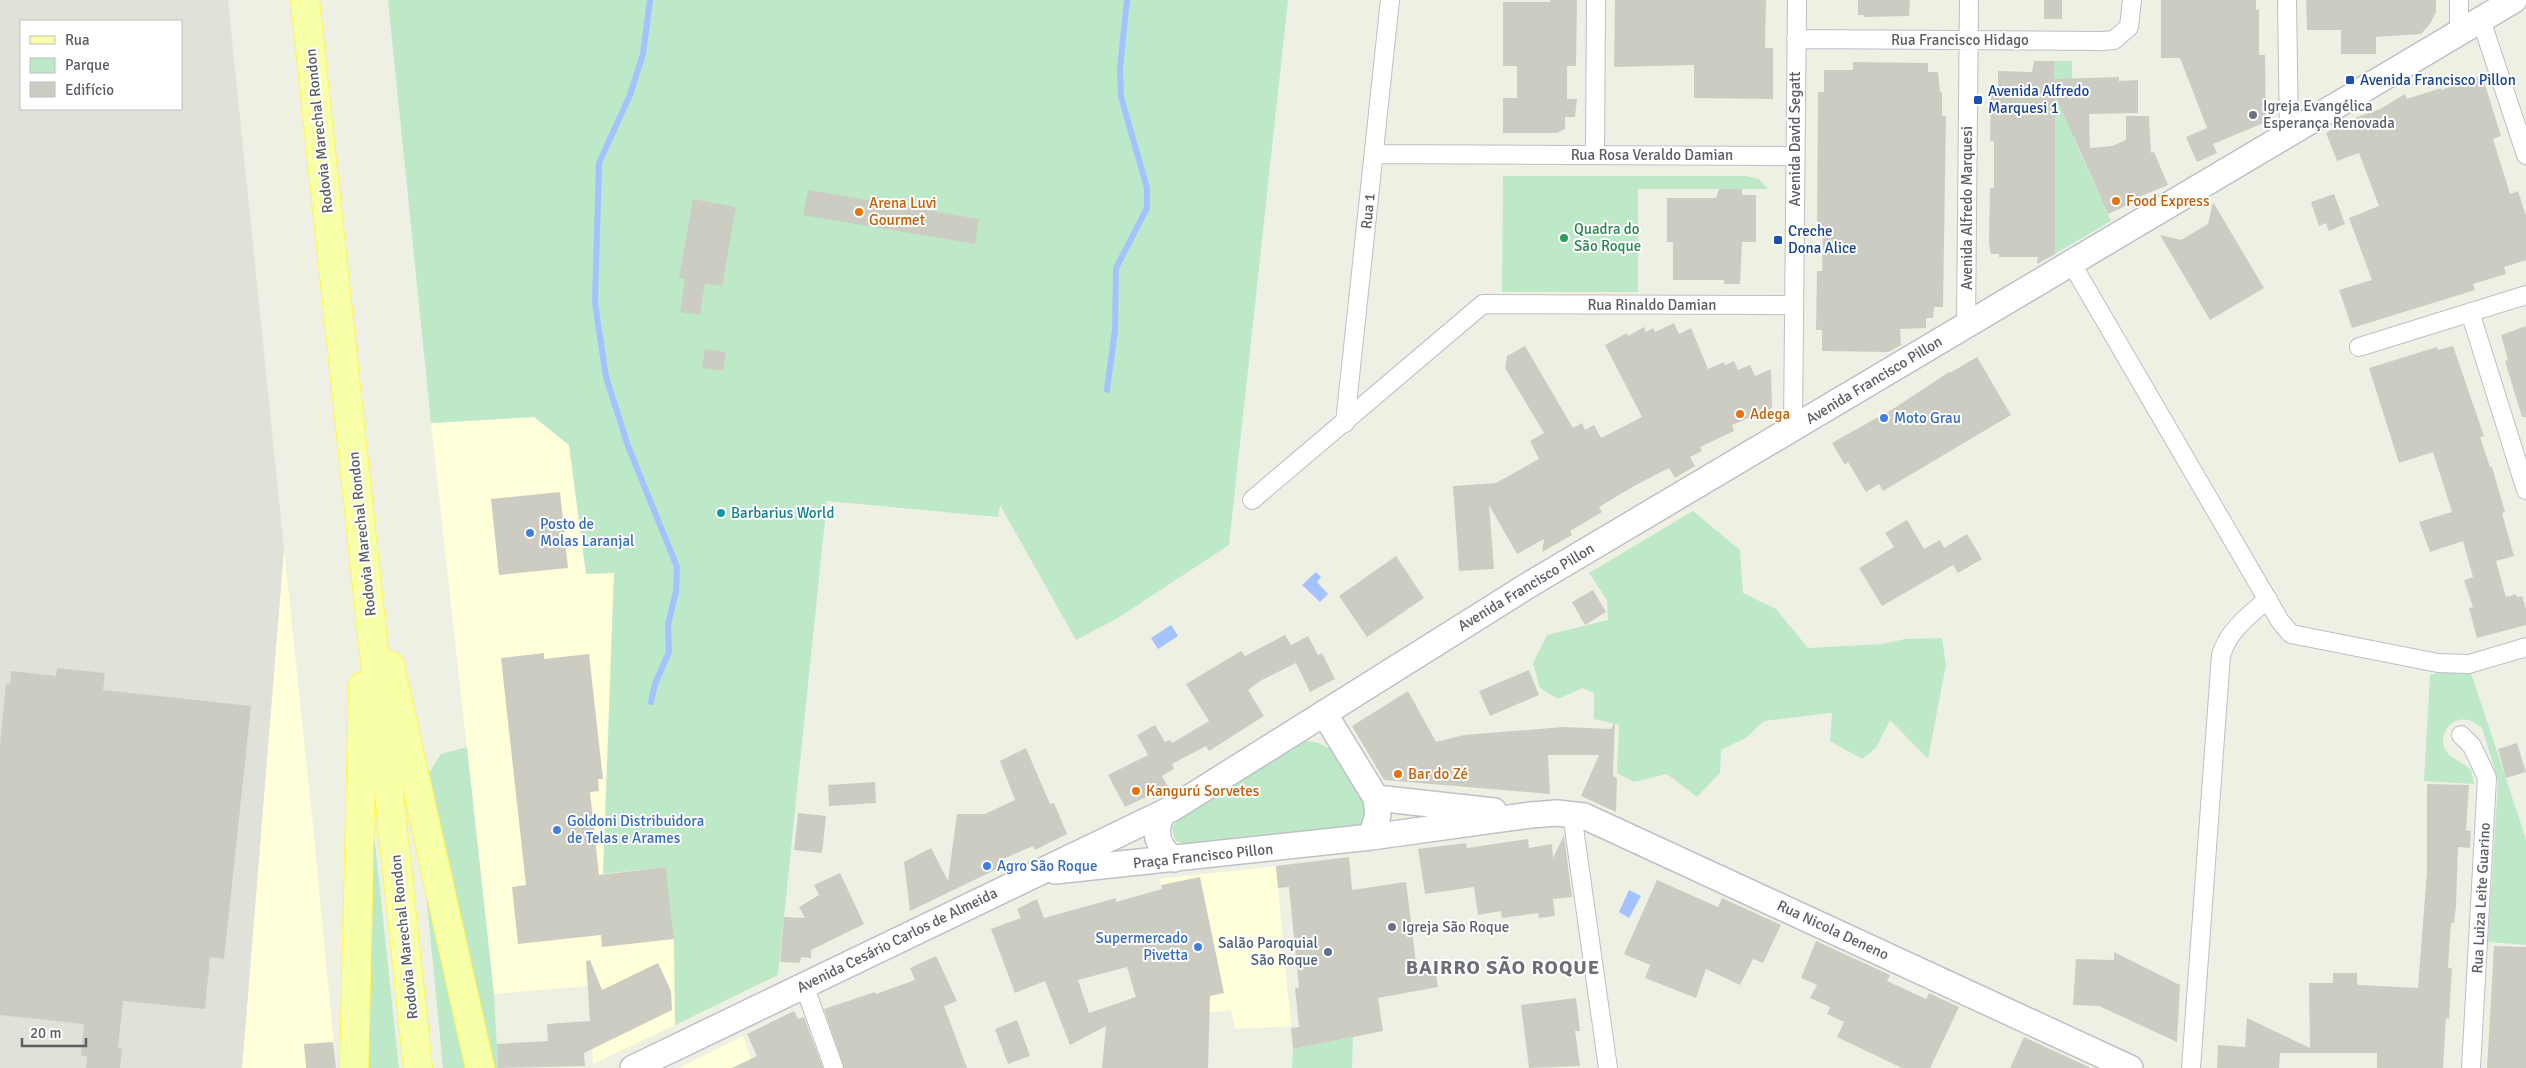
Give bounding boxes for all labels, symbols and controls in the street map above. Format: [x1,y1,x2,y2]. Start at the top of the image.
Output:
legend [20,20,182,110]
text: Rua [65,31,90,49]
street label: Rua Francisco Hidago [1891,31,2029,49]
street label: Rodovia Marechal Rondon [301,48,337,214]
text: Parque [65,56,110,74]
place label: Avenida Francisco Pillon [2360,71,2516,89]
street label: Avenida David Segatt [1786,72,1804,206]
marker: Avenida Francisco Pillon [2344,74,2356,86]
text: Edifício [65,81,114,99]
place label: Avenida Alfredo Marquesi 1 [1988,82,2089,117]
marker: Avenida Alfredo Marquesi 1 [1972,94,1984,106]
place label: Igreja Evangélica Esperança Renovada [2263,97,2395,132]
marker: Igreja Evangélica Esperança Renovada [2247,109,2259,121]
street label: Avenida Alfredo Marquesi [1958,126,1976,290]
street label: Rua Rosa Veraldo Damian [1571,146,1733,164]
street label: Rua 1 [1357,192,1379,230]
place label: Food Express [2126,192,2210,210]
place label: Arena Luvi Gourmet [869,194,936,229]
marker: Food Express [2110,195,2122,207]
marker: Arena Luvi Gourmet [853,206,865,218]
place label: Quadra do São Roque [1574,220,1641,255]
place label: Creche Dona Alice [1788,222,1857,257]
marker: Quadra do São Roque [1558,232,1570,244]
marker: Creche Dona Alice [1772,234,1784,246]
street label: Rua Rinaldo Damian [1587,296,1717,314]
street label: Avenida Francisco Pillon [1803,332,1945,428]
place label: Adega [1750,405,1790,423]
marker: Adega [1734,408,1746,420]
place label: Moto Grau [1894,409,1961,427]
marker: Moto Grau [1878,412,1890,424]
street label: Rodovia Marechal Rondon [344,451,380,617]
place label: Barbarius World [731,504,834,522]
marker: Barbarius World [715,507,727,519]
place label: Posto de Molas Laranjal [540,515,634,550]
marker: Posto de Molas Laranjal [524,527,536,539]
street label: Avenida Francisco Pillon [1455,539,1597,635]
place label: Bar do Zé [1408,765,1468,783]
marker: Bar do Zé [1392,768,1404,780]
place label: Kangurú Sorvetes [1146,782,1260,800]
marker: Kangurú Sorvetes [1130,785,1142,797]
place label: Goldoni Distribuidora de Telas e Arames [567,812,704,847]
street label: Rua Luiza Leite Guarino [2468,822,2494,974]
marker: Goldoni Distribuidora de Telas e Arames [551,824,563,836]
street label: Praça Francisco Pillon [1132,840,1274,872]
street label: Rodovia Marechal Rondon [386,854,422,1020]
place label: Agro São Roque [997,857,1098,875]
marker: Agro São Roque [981,860,993,872]
street label: Avenida Cesário Carlos de Almeida [794,883,1000,997]
street label: Rua Nicola Deneno [1774,896,1892,964]
place label: Igreja São Roque [1402,918,1509,936]
marker: Igreja São Roque [1386,921,1398,933]
place label: Supermercado Pivetta [1095,929,1188,964]
place label: Salão Paroquial São Roque [1218,934,1318,969]
marker: Supermercado Pivetta [1192,941,1204,953]
marker: Salão Paroquial São Roque [1322,946,1334,958]
district label: BAIRRO SÃO ROQUE [1406,955,1600,980]
scale bar [22,1016,86,1048]
text: 20 m [30,1024,61,1042]

